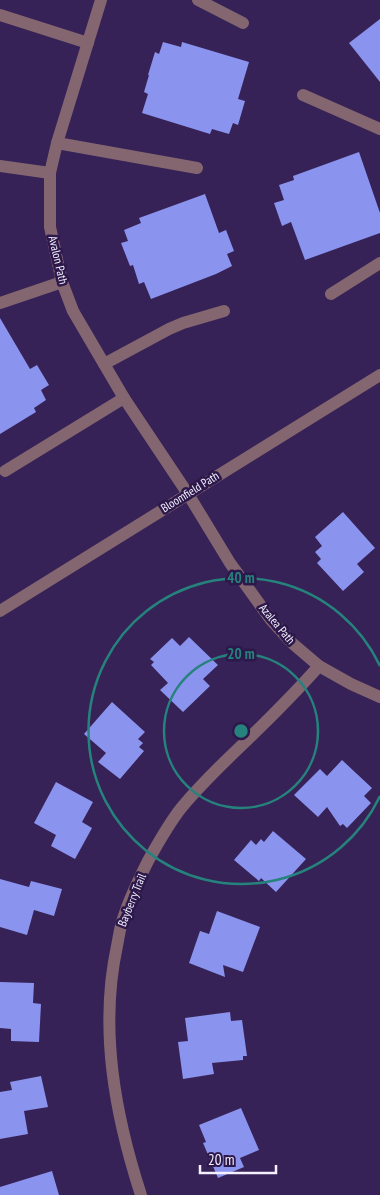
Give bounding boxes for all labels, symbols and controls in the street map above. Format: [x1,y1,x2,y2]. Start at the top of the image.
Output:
street label: Avalon Path [46,234,71,285]
street label: Bloomfield Path [158,468,222,515]
text: 40 m [227,568,255,587]
street label: Azalea Path [256,600,299,647]
text: 20 m [227,644,255,663]
centre of rings [232,722,250,740]
street label: Bayberry Trail [114,871,149,929]
scale bar [200,1142,276,1174]
text: 20 m [208,1150,234,1169]

